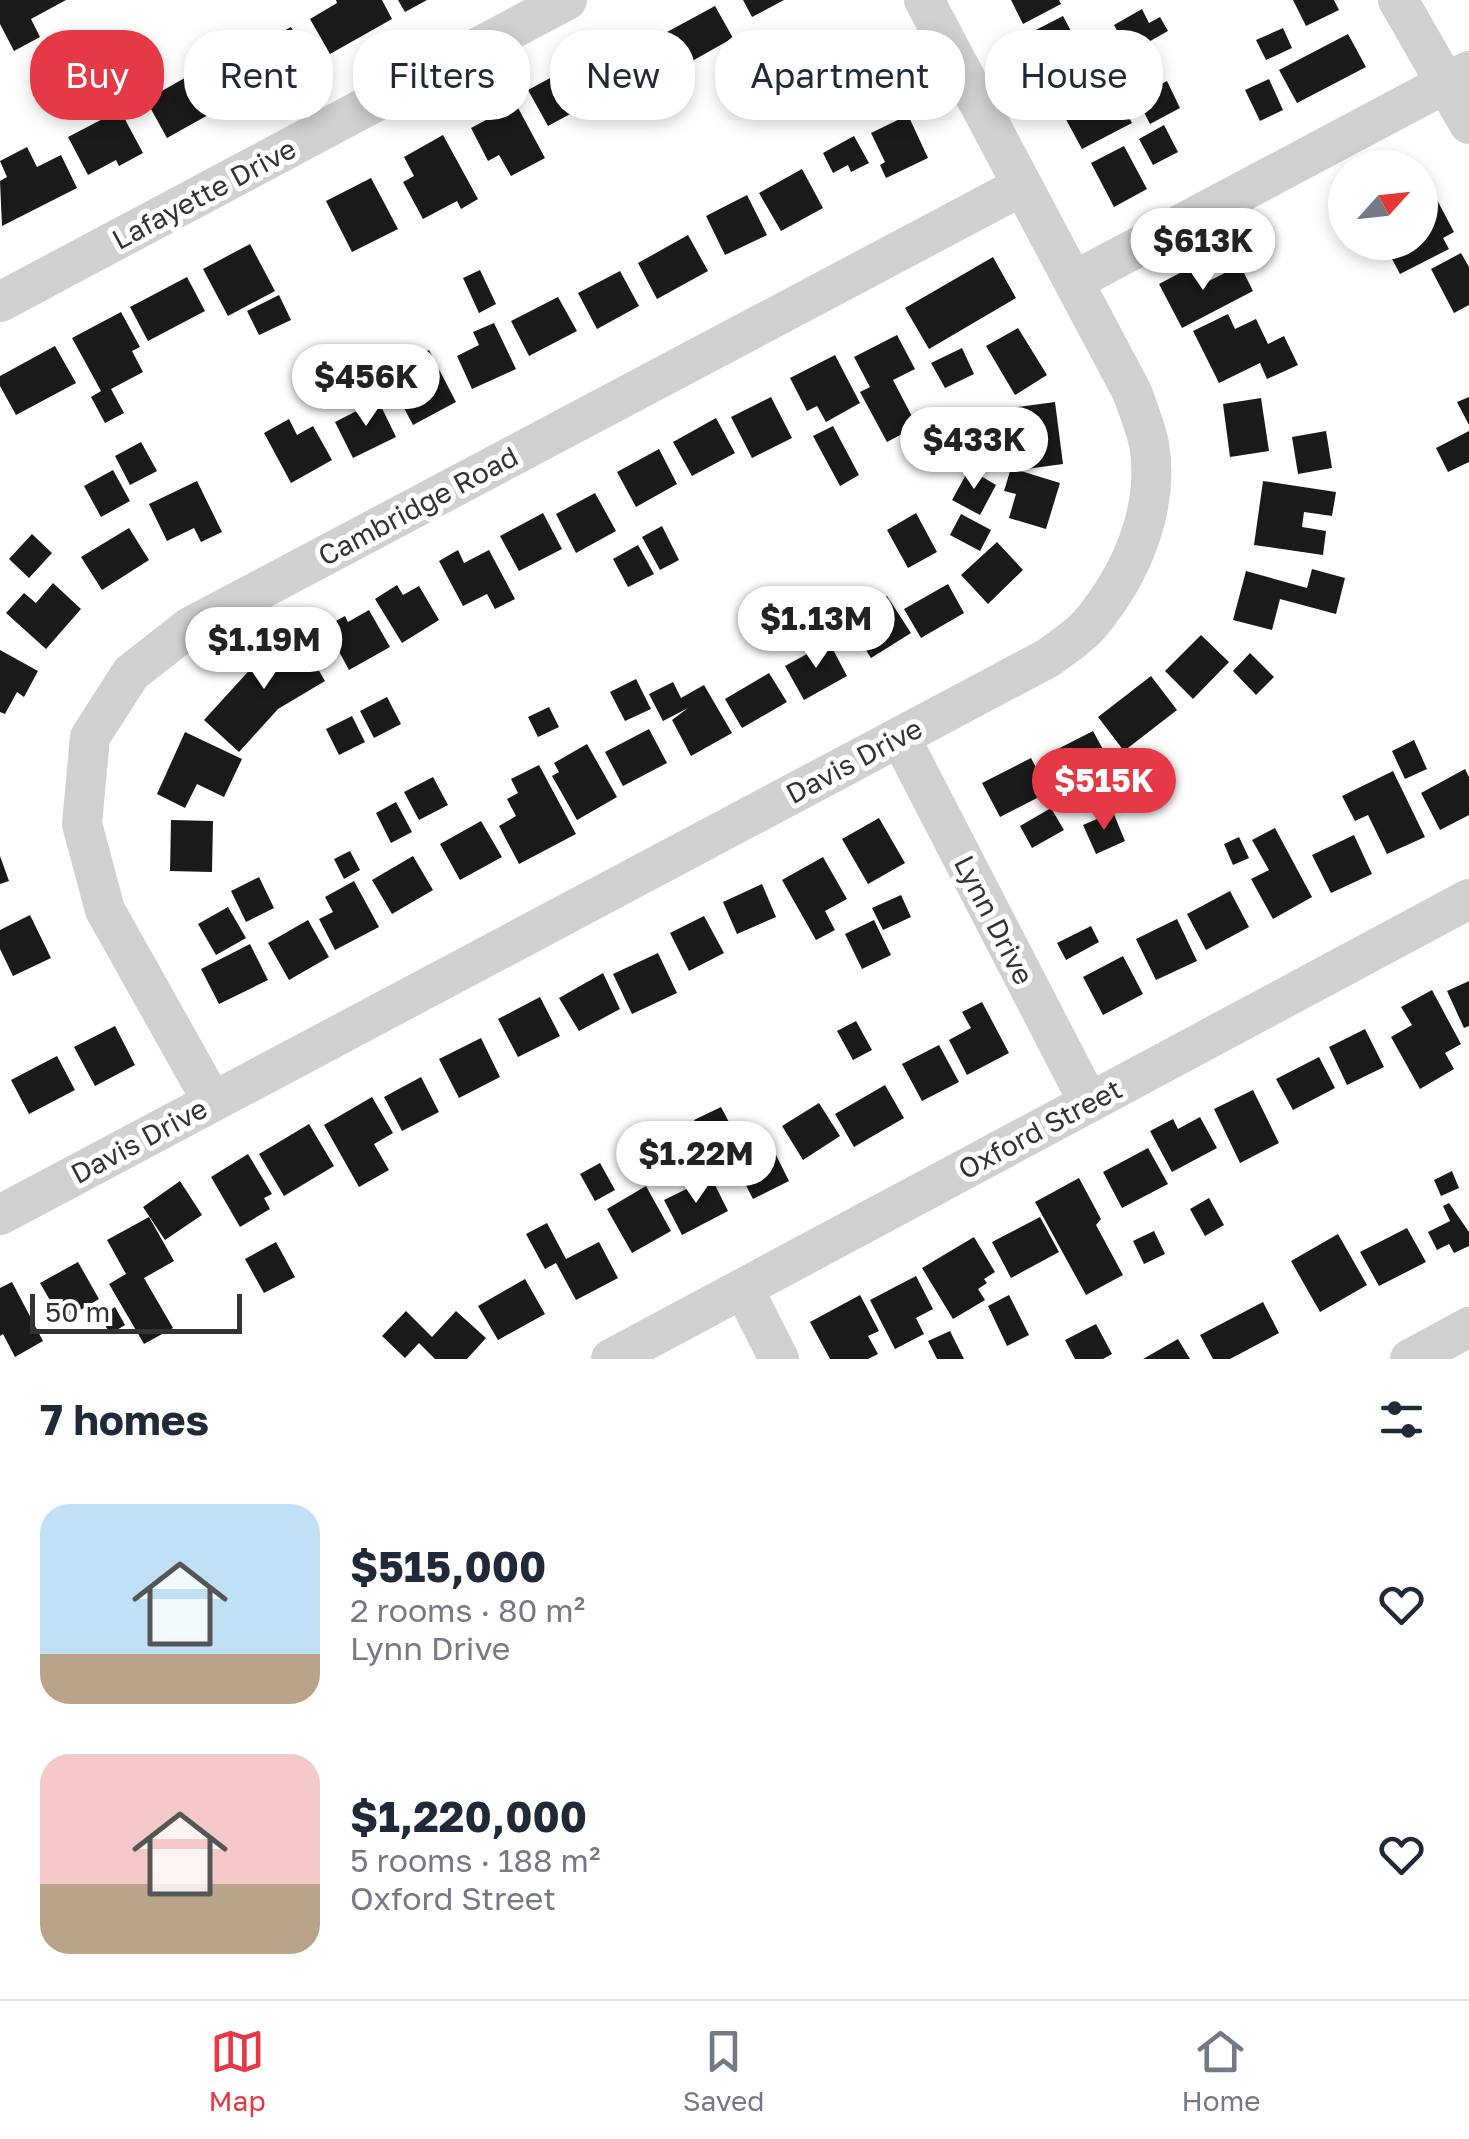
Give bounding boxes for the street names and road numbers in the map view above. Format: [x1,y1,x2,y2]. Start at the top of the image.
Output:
street label: Lafayette Drive [106,131,301,256]
street label: Cambridge Road [312,439,523,572]
street label: Davis Drive [780,711,927,810]
street label: Lynn Drive [948,850,1041,990]
street label: Oxford Street [952,1072,1127,1185]
street label: Davis Drive [65,1091,212,1190]

